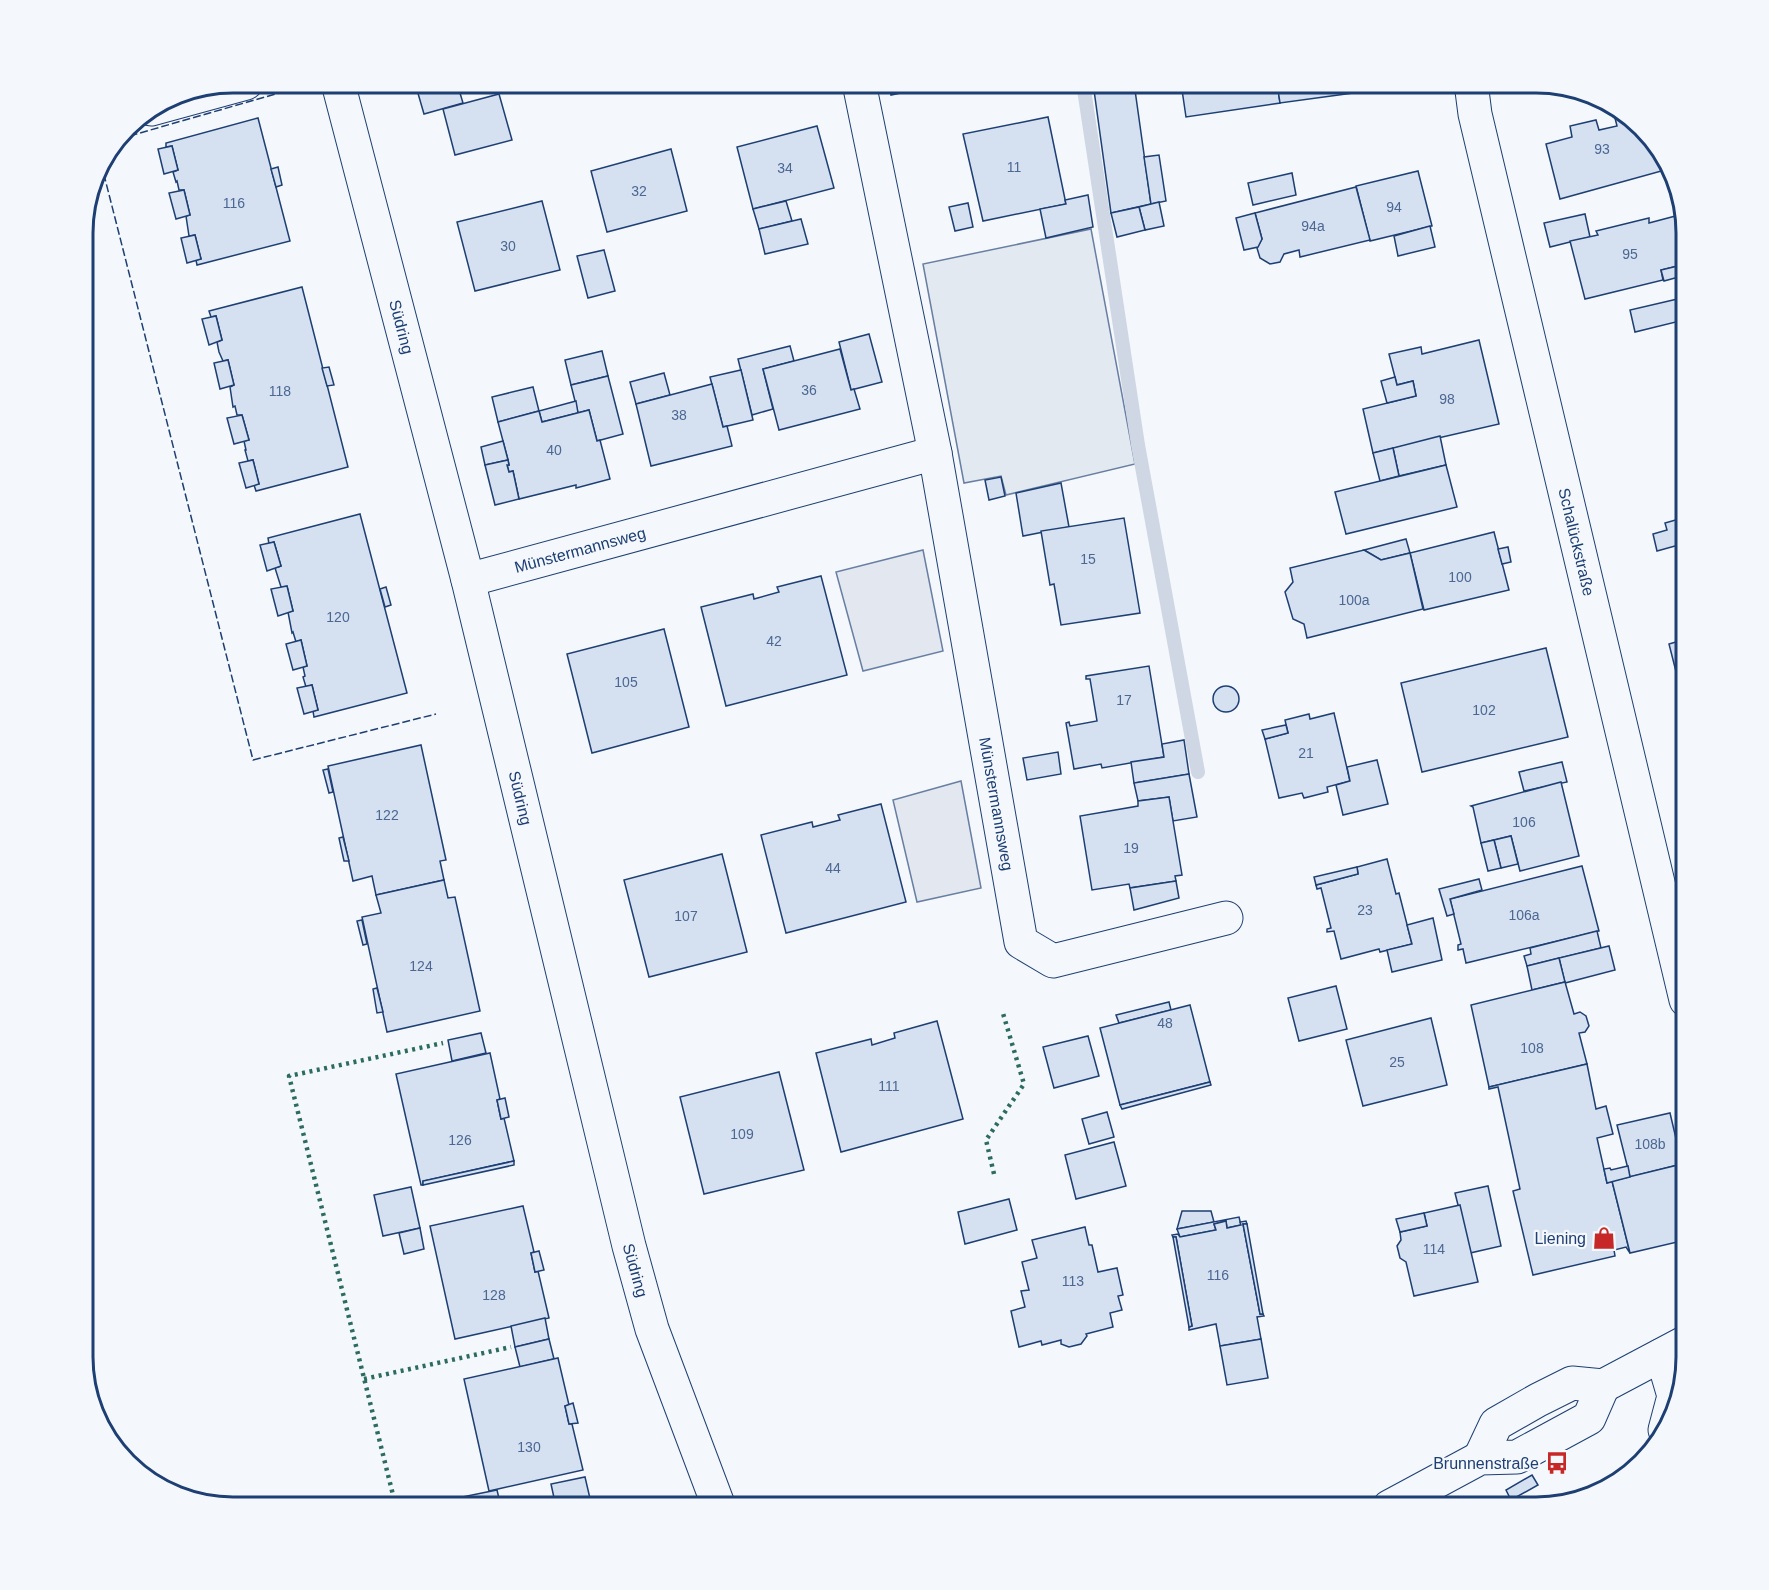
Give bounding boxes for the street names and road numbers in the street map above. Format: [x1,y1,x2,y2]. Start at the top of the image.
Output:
street label: Südring [386,298,416,356]
street label: Schalückstraße [1555,486,1597,598]
street label: Münstermannsweg [513,524,648,576]
street label: Münstermannsweg [976,736,1016,872]
street label: Südring [505,769,535,827]
street label: Südring [620,1241,651,1299]

